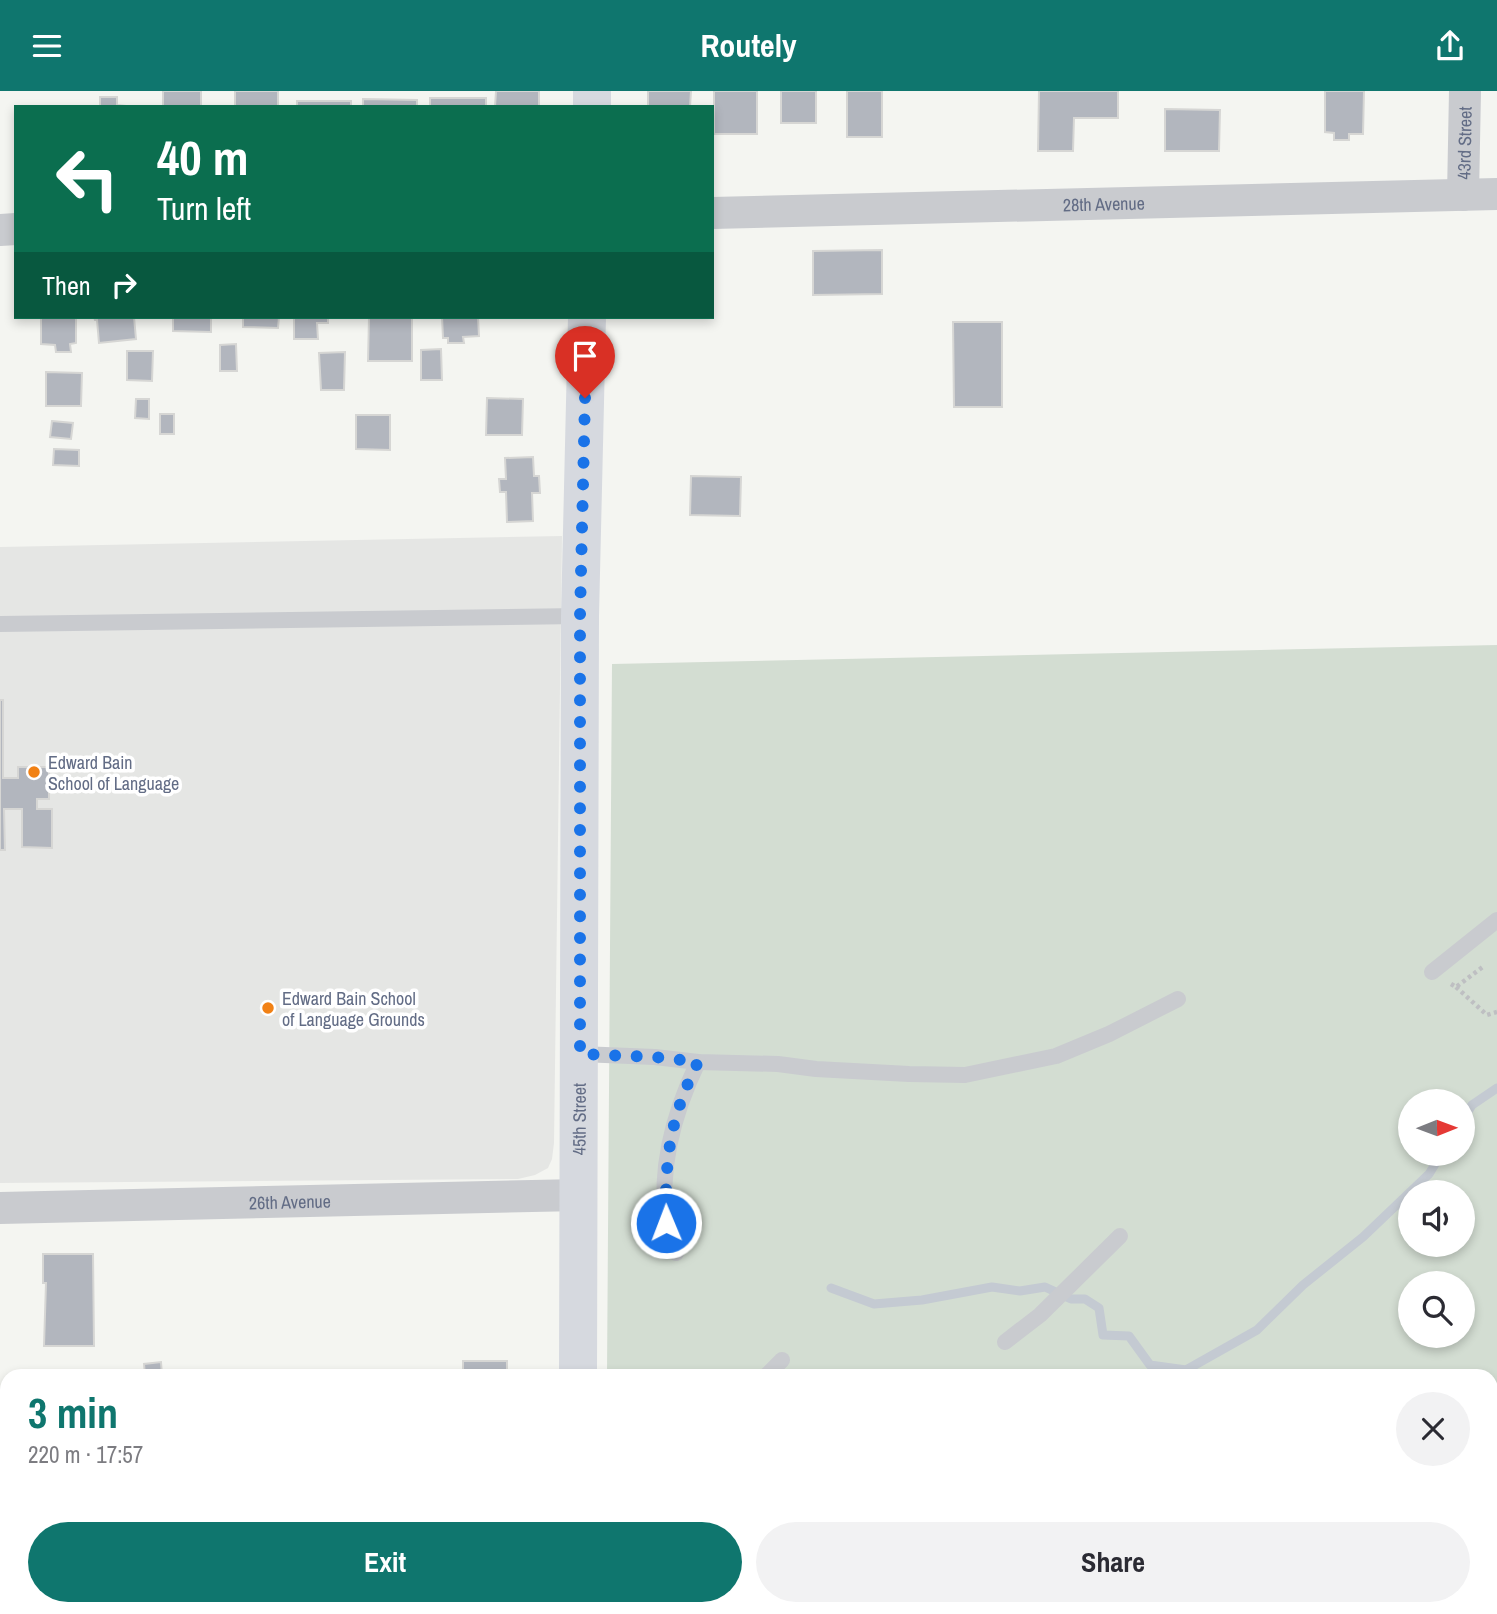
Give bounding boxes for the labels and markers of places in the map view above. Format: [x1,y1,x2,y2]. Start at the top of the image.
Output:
pin [555,326,615,398]
place label: Edward Bain School of Language [48,750,179,796]
marker: Edward Bain School of Language [26,764,42,780]
place label: Edward Bain School of Language Grounds [282,986,425,1032]
marker: Edward Bain School of Language Grounds [260,1000,276,1016]

